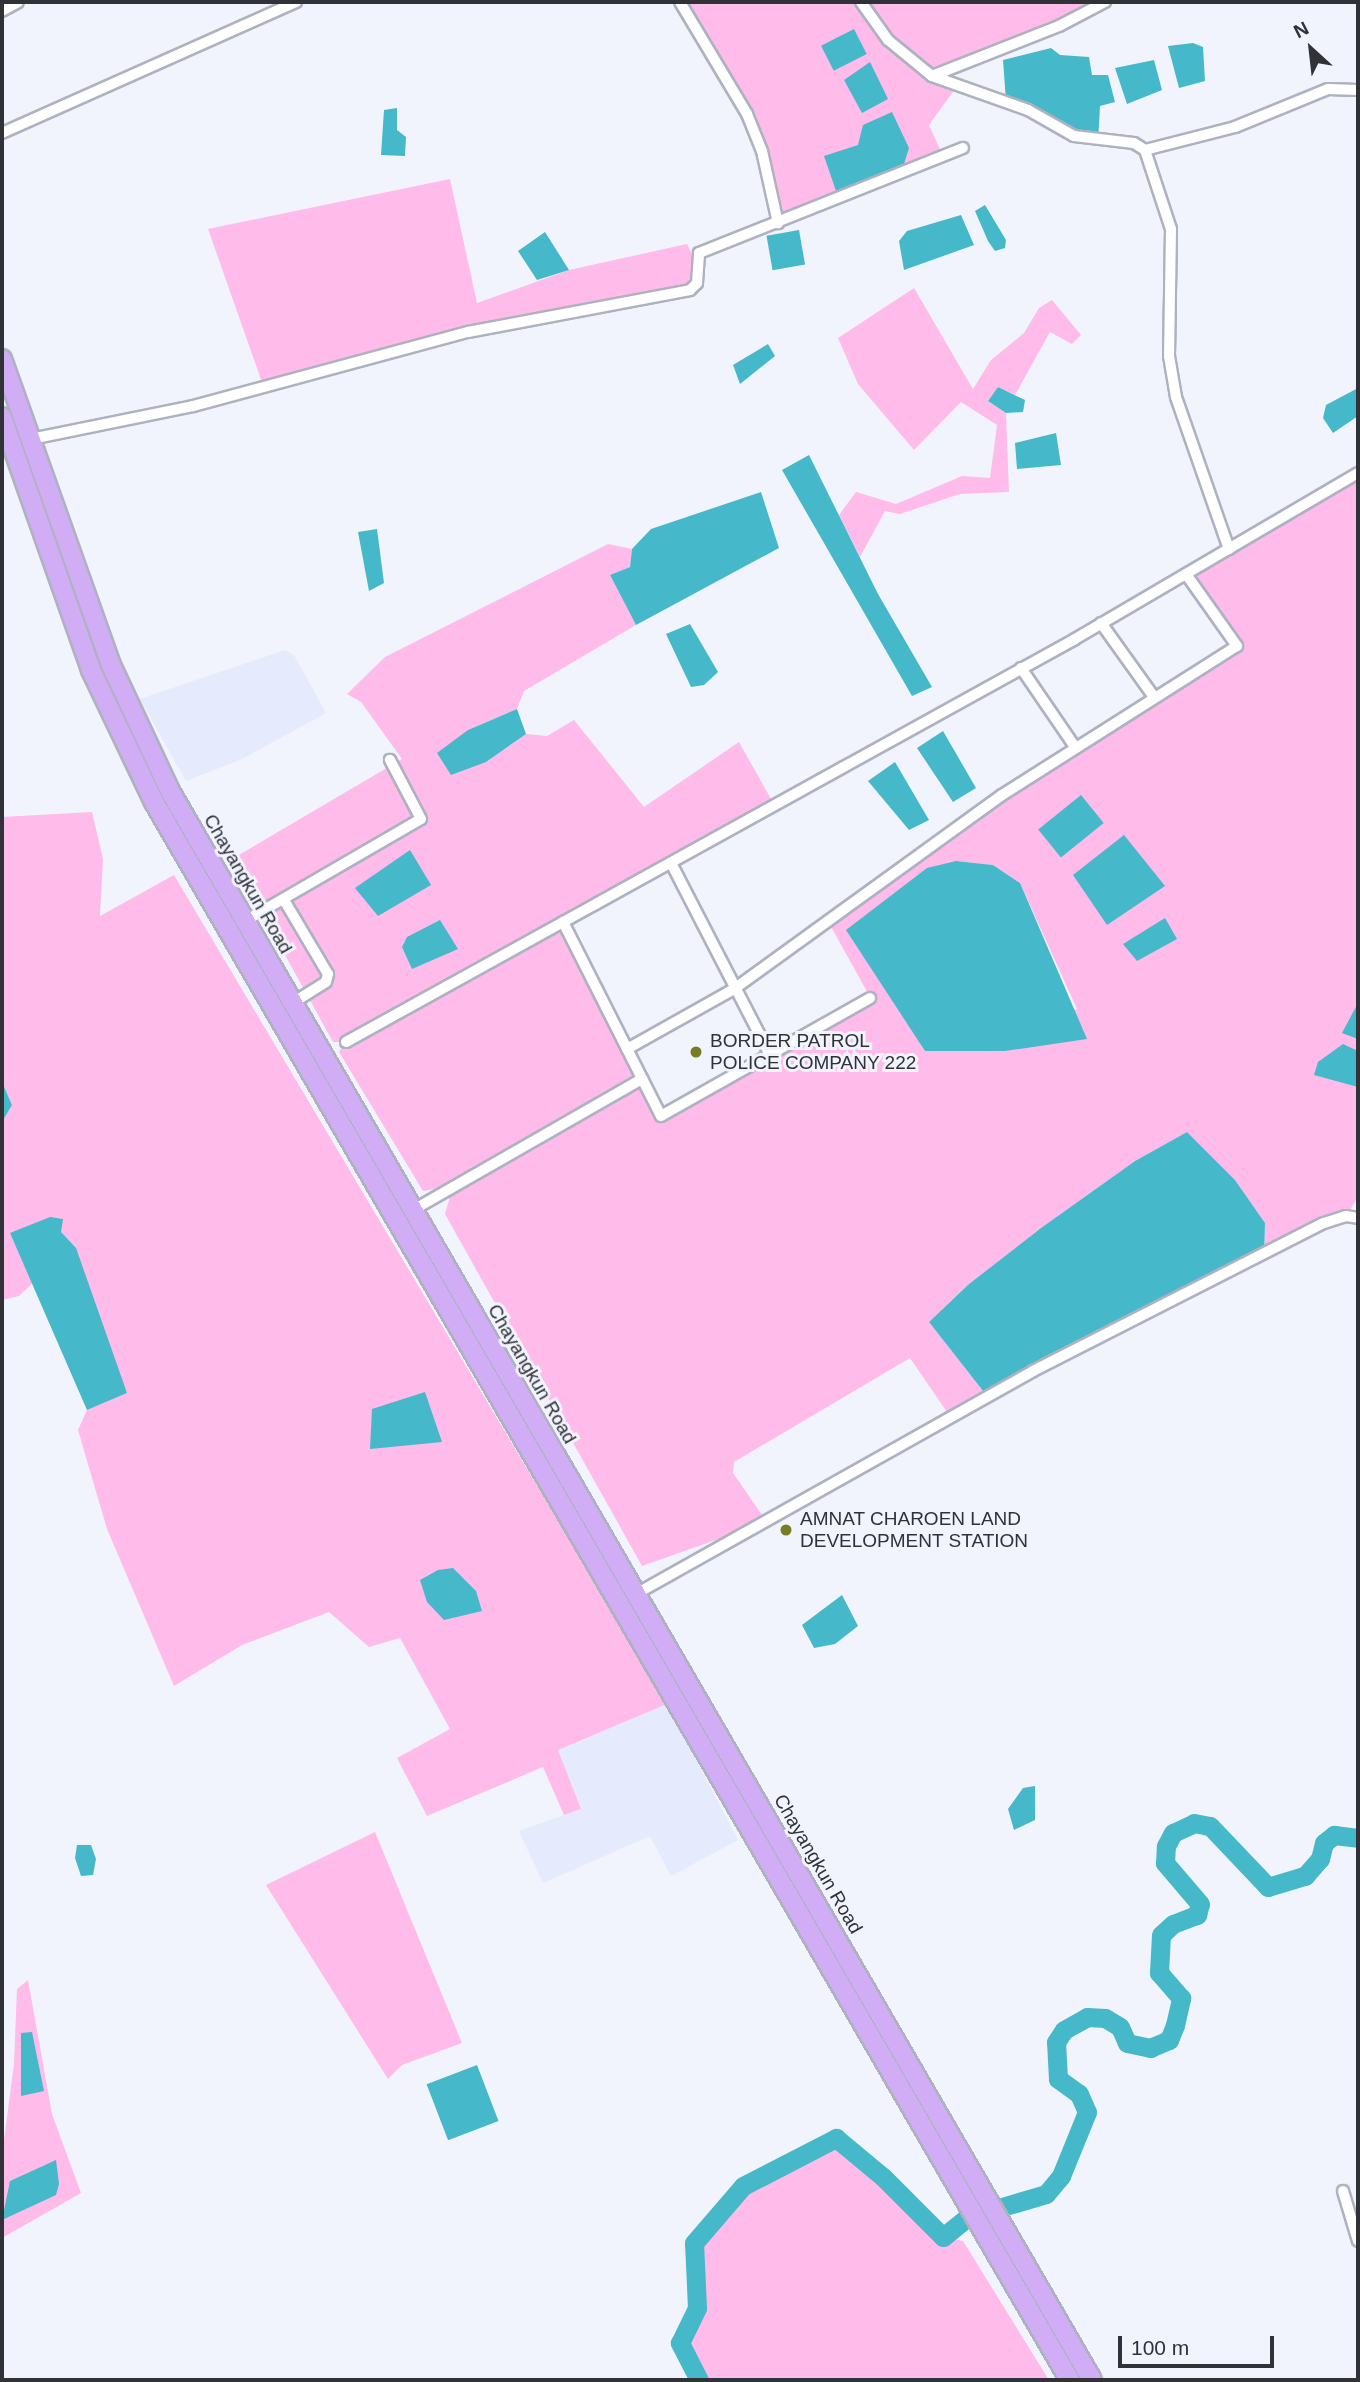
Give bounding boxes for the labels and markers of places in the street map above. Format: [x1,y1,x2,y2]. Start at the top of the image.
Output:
place label: BORDER PATROL POLICE COMPANY 222 [710,1030,917,1074]
marker: BORDER PATROL POLICE COMPANY 222 [688,1044,704,1060]
place label: AMNAT CHAROEN LAND DEVELOPMENT STATION [800,1508,1028,1552]
marker: AMNAT CHAROEN LAND DEVELOPMENT STATION [778,1522,794,1538]

